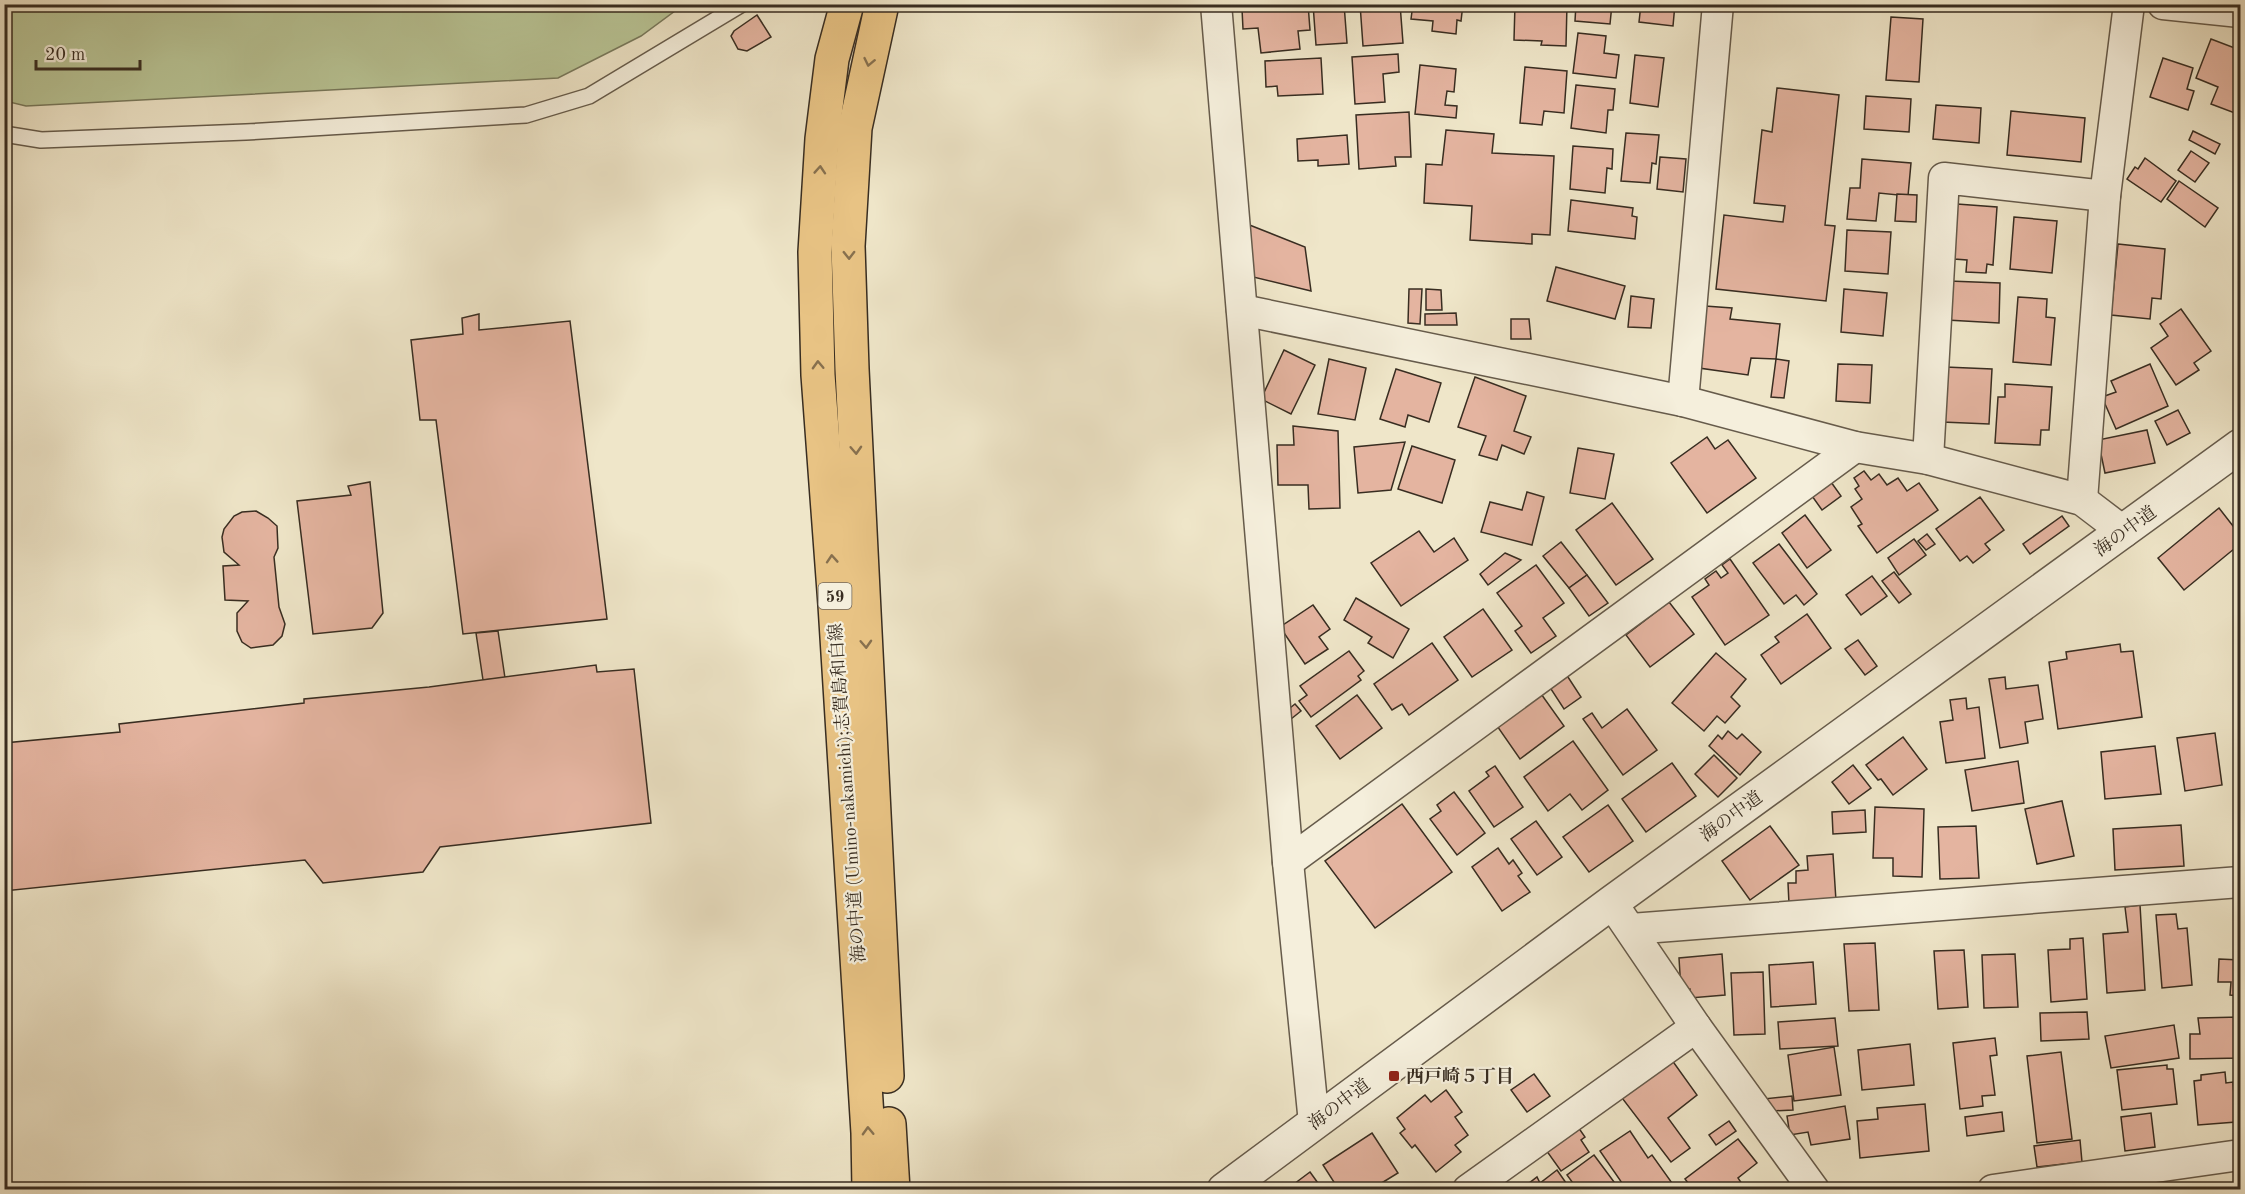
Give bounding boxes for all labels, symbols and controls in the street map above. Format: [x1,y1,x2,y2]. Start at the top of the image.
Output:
scale bar [36,33,140,71]
text: 20 m [45,46,85,64]
one-way arrow [864,56,877,66]
one-way arrow [813,165,826,174]
one-way arrow [842,250,855,259]
one-way arrow [811,360,824,369]
one-way arrow [849,445,862,454]
street label: 海の中道 [2090,502,2160,560]
one-way arrow [826,555,839,564]
road number: 59 [818,583,852,609]
street label: 海の中道 (Umino-nakamichi);志賀島和白線 [825,623,869,963]
one-way arrow [859,640,872,649]
street label: 海の中道 [1696,787,1766,845]
place label: 西戸崎５丁目 [1406,1066,1514,1086]
marker: 西戸崎５丁目 [1387,1069,1401,1083]
street label: 海の中道 [1304,1074,1374,1134]
one-way arrow [861,1127,874,1136]

